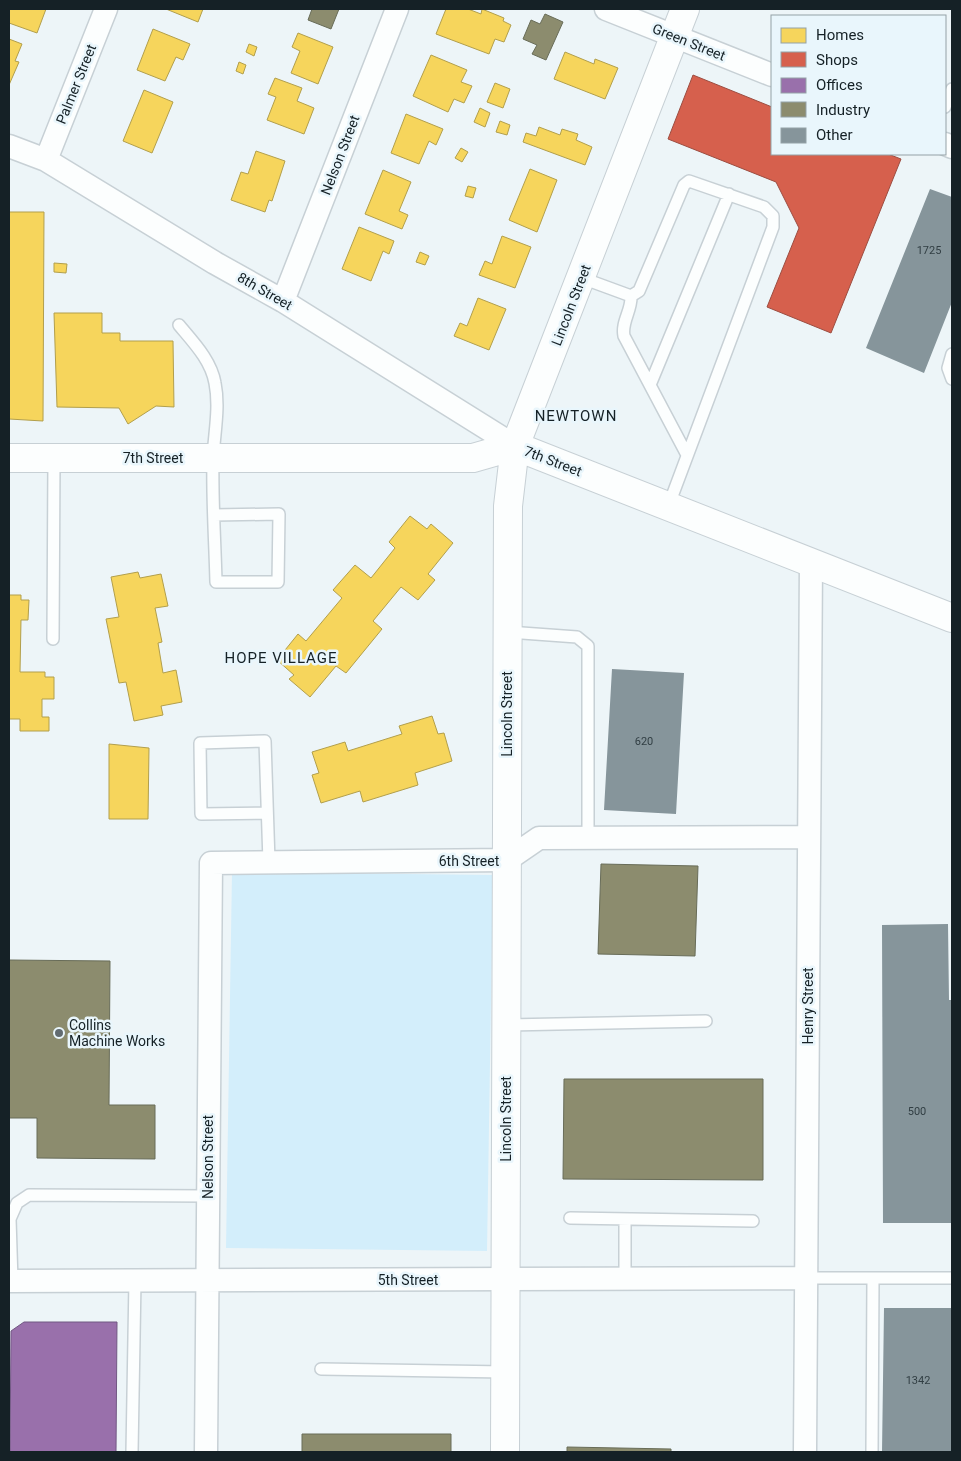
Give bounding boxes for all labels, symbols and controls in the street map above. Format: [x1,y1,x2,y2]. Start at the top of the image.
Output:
legend [771,15,946,155]
street label: Green Street [650,20,728,64]
text: Homes [816,26,864,44]
street label: Palmer Street [53,41,99,126]
text: Shops [816,51,858,69]
text: Offices [816,76,863,94]
text: Industry [816,101,870,119]
street label: Nelson Street [317,112,363,197]
text: Other [816,126,853,144]
house number: 1725 [917,244,941,257]
street label: Lincoln Street [548,262,594,348]
street label: 8th Street [235,269,296,313]
district label: NEWTOWN [535,407,617,425]
street label: 7th Street [522,443,585,479]
street label: 7th Street [123,450,184,466]
district label: HOPE VILLAGE [224,649,338,667]
street label: Lincoln Street [499,671,515,757]
house number: 620 [635,735,653,748]
street label: 6th Street [439,853,500,869]
street label: Henry Street [800,967,816,1045]
place label: Collins Machine Works [69,1017,165,1049]
marker: Collins Machine Works [53,1027,65,1039]
street label: Lincoln Street [498,1076,514,1162]
house number: 500 [908,1105,926,1118]
street label: Nelson Street [200,1115,216,1199]
street label: 5th Street [378,1272,439,1288]
house number: 1342 [906,1374,930,1387]

